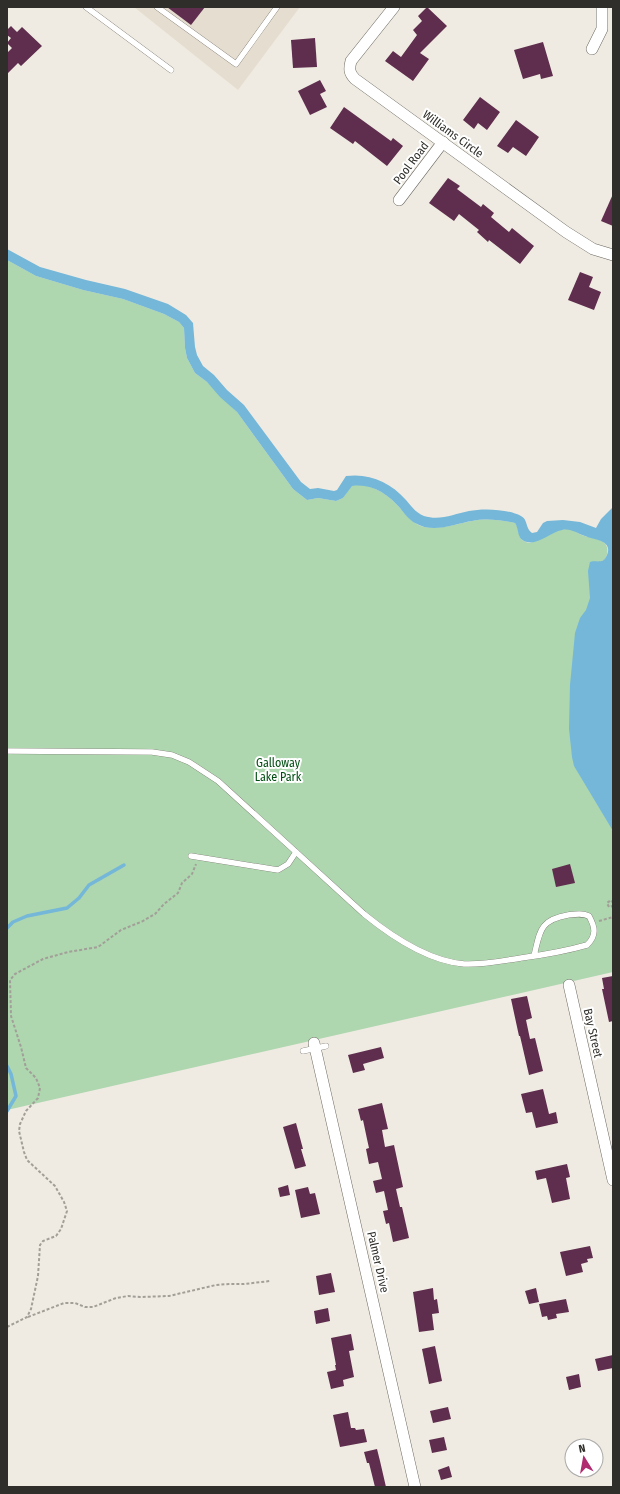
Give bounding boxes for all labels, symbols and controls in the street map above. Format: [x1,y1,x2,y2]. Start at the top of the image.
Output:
street label: Williams Circle [420,107,486,161]
street label: Pool Road [391,139,431,187]
park label: Galloway Lake Park [255,756,302,784]
street label: Bay Street [581,1007,605,1059]
street label: Palmer Drive [364,1230,392,1294]
north arrow [564,1438,604,1478]
text: N [578,1442,587,1456]

